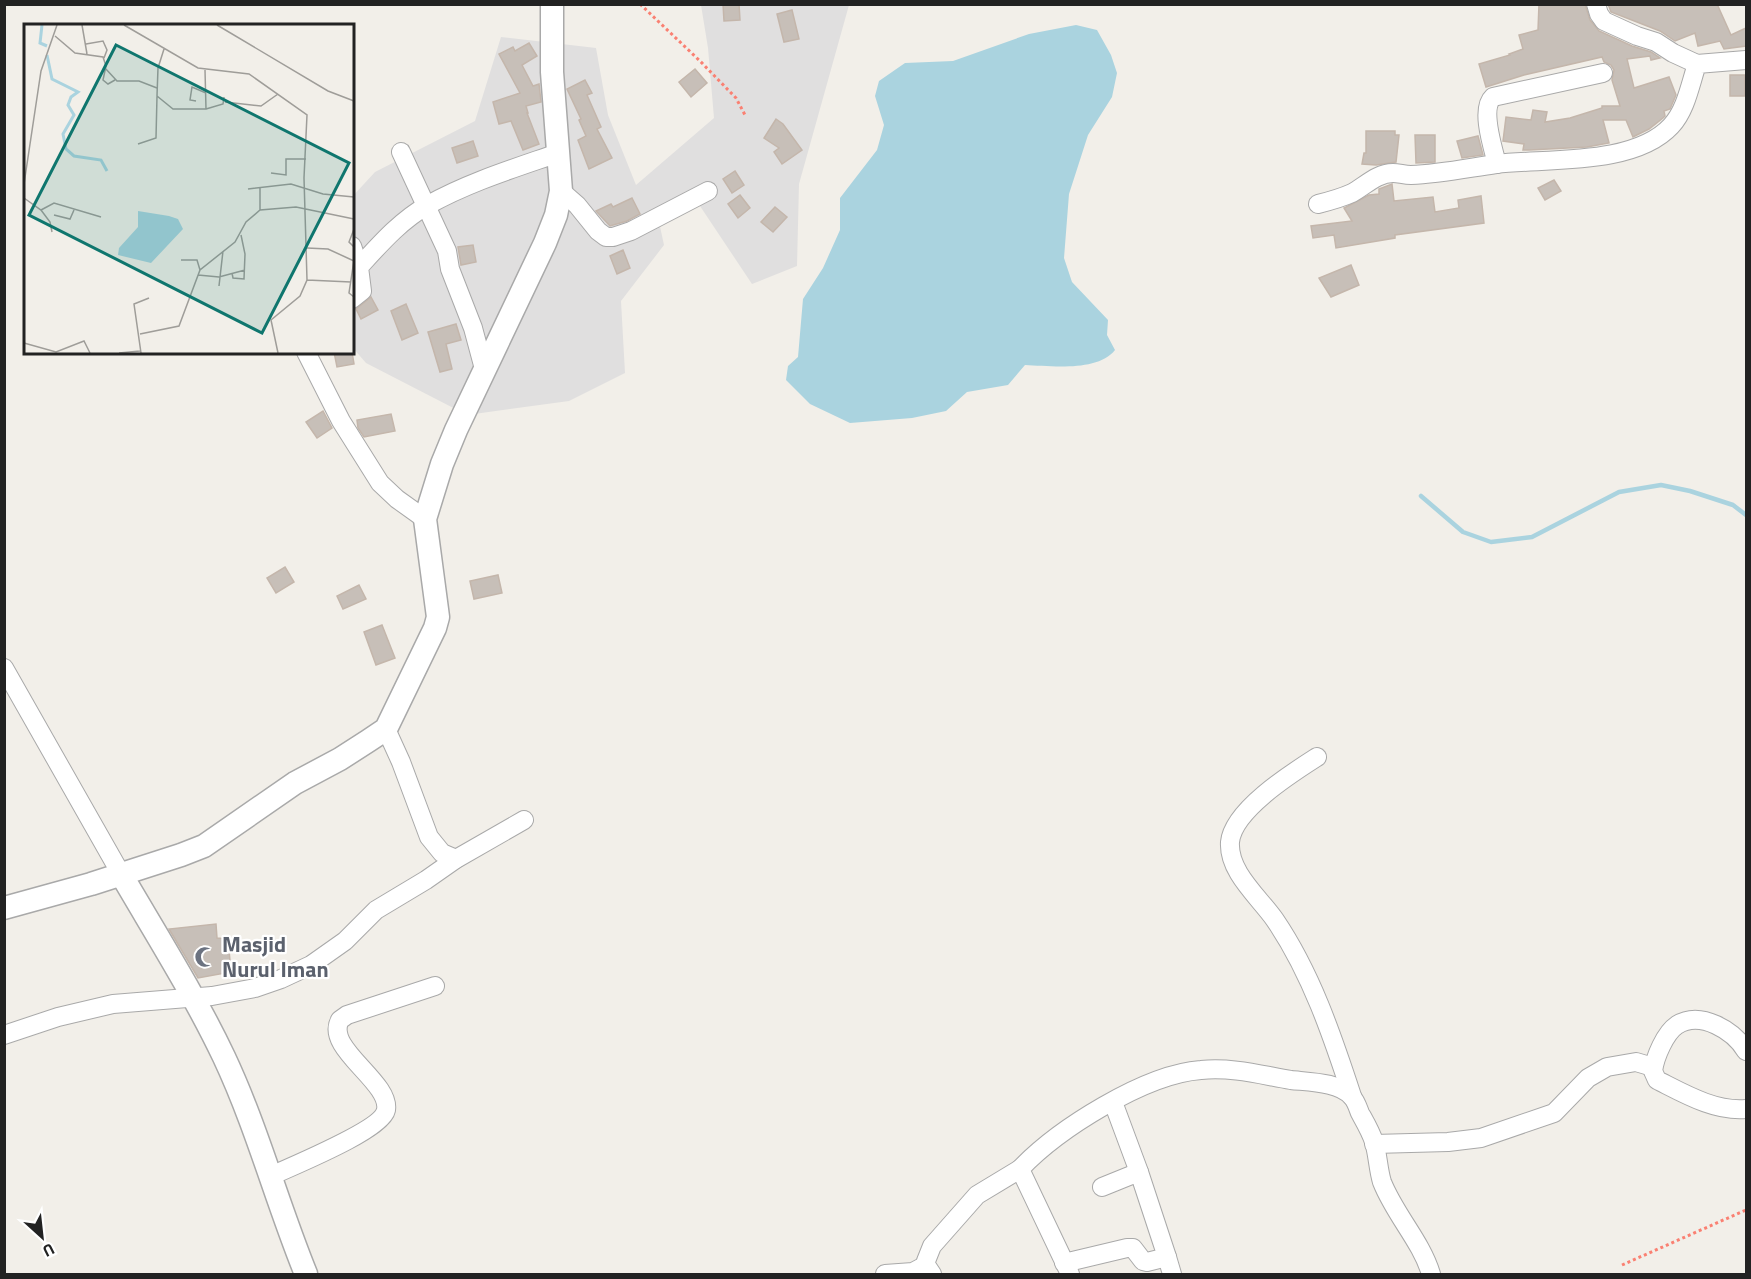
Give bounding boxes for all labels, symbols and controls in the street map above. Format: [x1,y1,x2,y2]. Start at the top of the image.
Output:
inset map [24,24,354,354]
place label: Masjid Nurul Iman [222,927,329,986]
mosque icon: Masjid Nurul Iman [193,945,217,969]
north arrow [12,1207,72,1267]
text: U [39,1237,59,1263]

